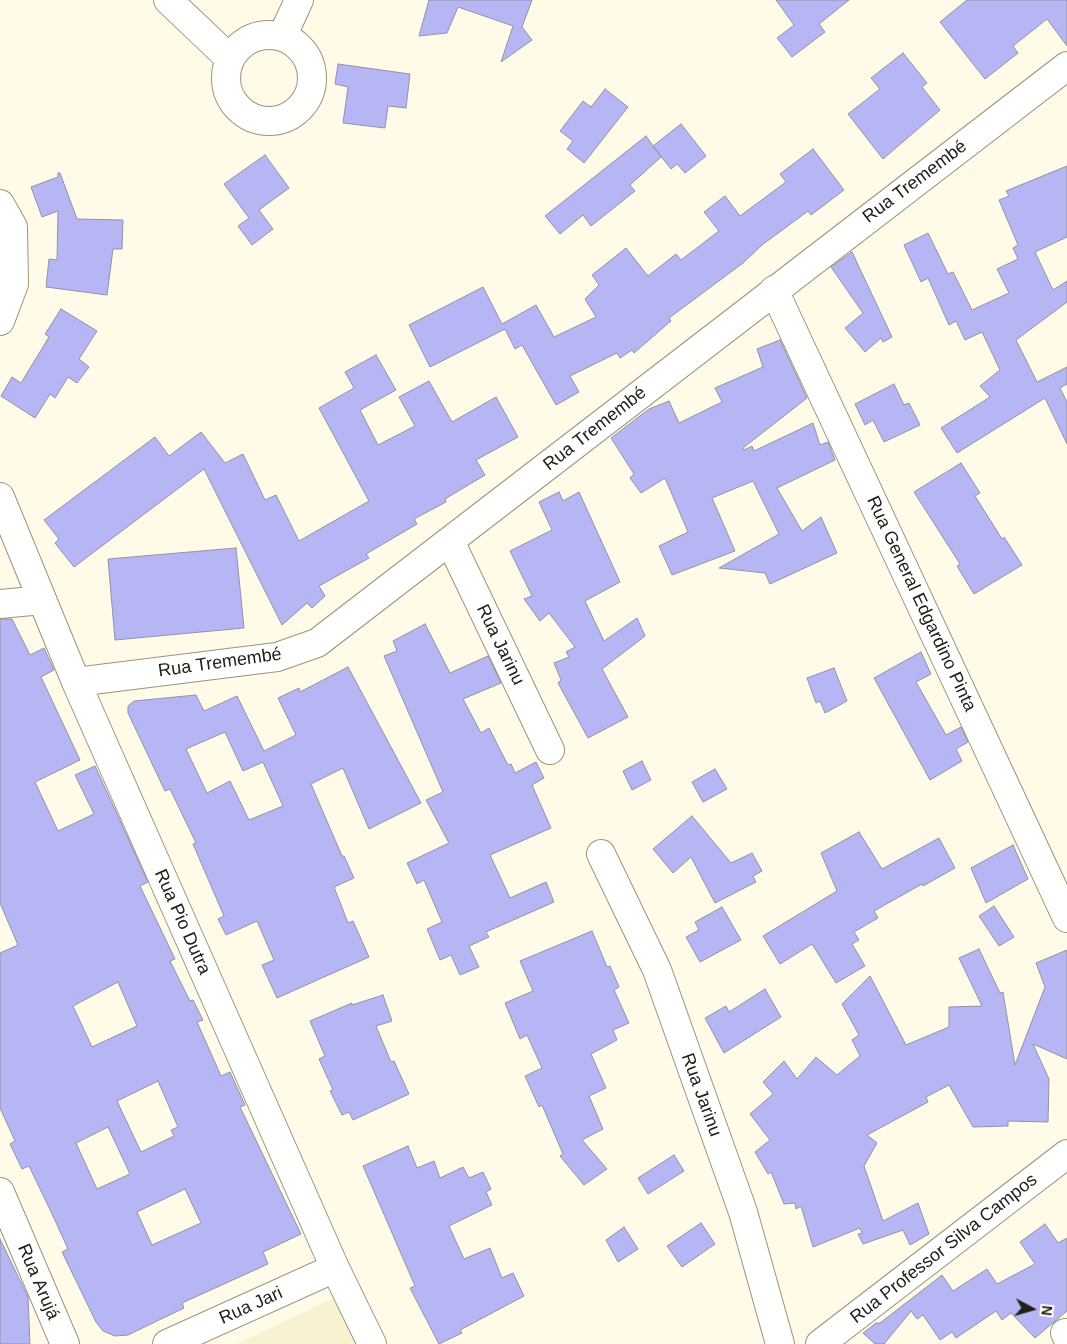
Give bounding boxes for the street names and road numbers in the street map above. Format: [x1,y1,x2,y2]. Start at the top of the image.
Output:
street label: Rua Tremembé [859,136,971,228]
street label: Rua Tremembé [539,382,651,476]
street label: Rua General Edgardino Pinta [862,493,980,715]
street label: Rua Jarinu [471,601,529,689]
street label: Rua Tremembé [157,644,283,682]
street label: Rua Pio Dutra [149,866,215,978]
street label: Rua Jarinu [676,1050,726,1140]
street label: Rua Professor Silva Campos [846,1169,1042,1329]
street label: Rua Arujá [12,1241,64,1323]
street label: Rua Jari [216,1283,286,1329]

